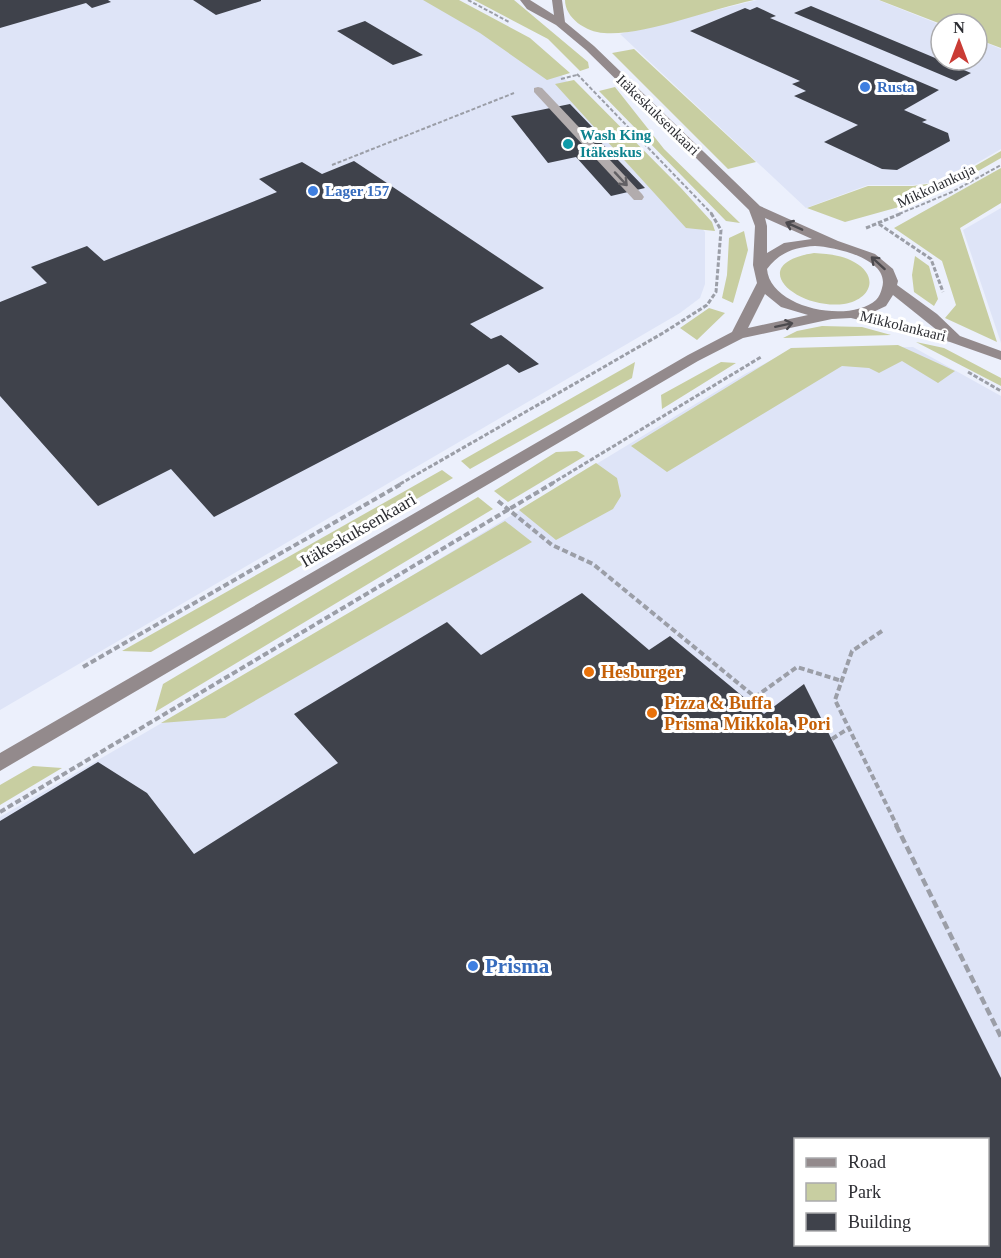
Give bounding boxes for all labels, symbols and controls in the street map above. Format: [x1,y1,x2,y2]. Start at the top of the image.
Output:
north arrow [929,12,989,72]
text: N [953,19,965,36]
street label: Itäkeskuksenkaari [613,72,703,158]
place label: Rusta [877,79,915,95]
marker: Rusta [858,80,872,94]
place label: Wash King Itäkeskus [580,127,652,160]
marker: Wash King Itäkeskus [561,137,575,151]
street label: Mikkolankuja [894,161,978,211]
one-way arrow [614,171,628,186]
place label: Lager 157 [325,183,390,199]
marker: Lager 157 [306,184,320,198]
one-way arrow [785,220,804,231]
one-way arrow [870,256,885,270]
street label: Mikkolankaari [858,308,948,344]
one-way arrow [774,319,793,330]
street label: Itäkeskuksenkaari [297,489,419,571]
place label: Hesburger [601,662,683,682]
marker: Hesburger [582,665,596,679]
place label: Pizza & Buffa Prisma Mikkola, Pori [664,693,830,734]
marker: Pizza & Buffa Prisma Mikkola, Pori [645,706,659,720]
place label: Prisma [485,954,550,978]
marker: Prisma [466,959,480,973]
legend [794,1138,989,1246]
text: Road [848,1152,886,1172]
text: Park [848,1182,881,1202]
text: Building [848,1212,911,1232]

